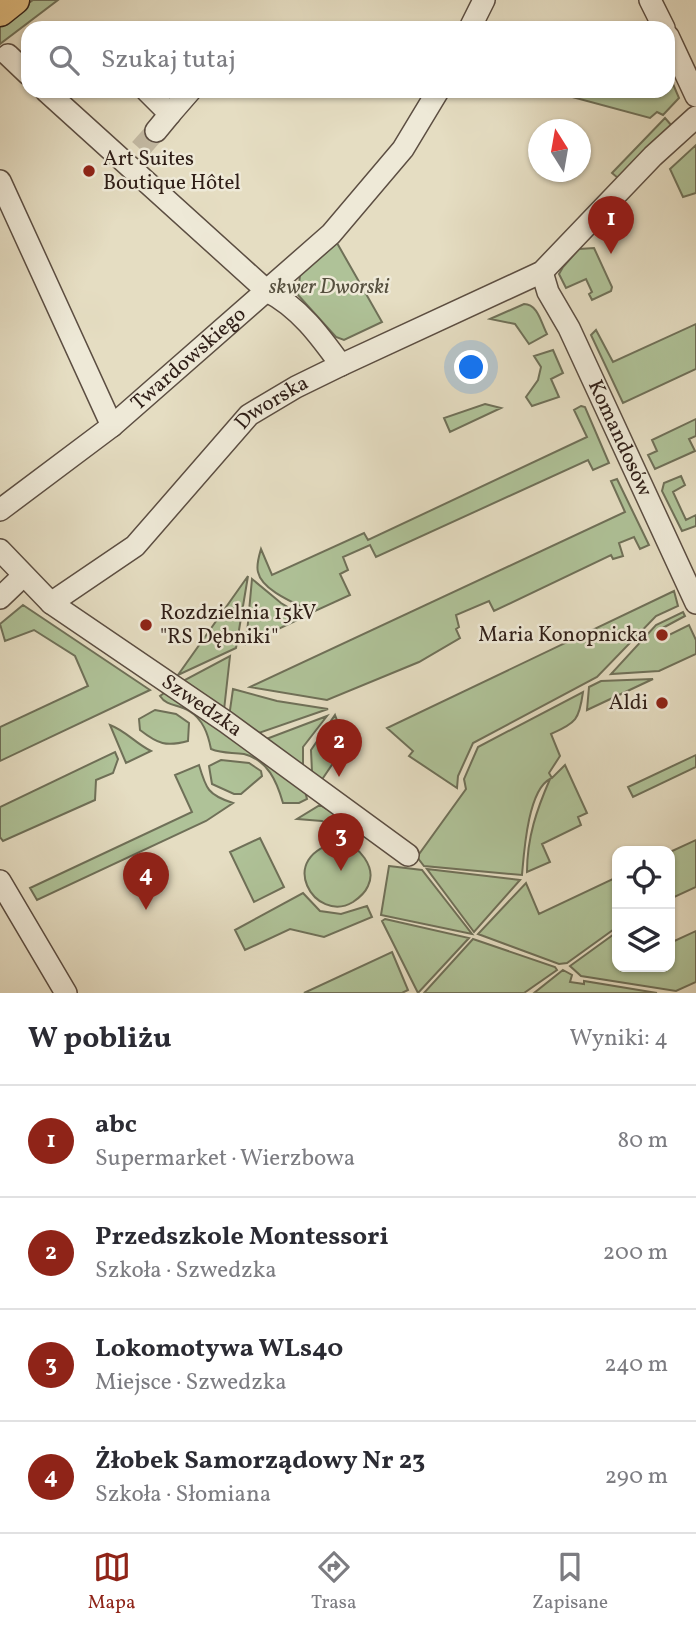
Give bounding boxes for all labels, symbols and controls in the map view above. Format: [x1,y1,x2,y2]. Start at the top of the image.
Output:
search box [21,21,675,98]
icon: search [45,41,83,79]
text: Szukaj tutaj [101,42,236,78]
north arrow [528,119,591,182]
place label: Art Suites Boutique Hôtel [103,145,241,198]
marker: Art Suites Boutique Hôtel [81,163,97,179]
pin: 1 [588,196,634,254]
park label: skwer Dworski [269,273,390,302]
street label: Twardowskiego [125,300,253,417]
your location [454,350,488,384]
street label: Dworska [228,369,313,436]
street label: Komandosów [580,375,659,501]
place label: Rozdzielnia 15kV "RS Dębniki" [160,599,316,652]
marker: Rozdzielnia 15kV "RS Dębniki" [138,617,154,633]
place label: Maria Konopnicka [478,621,648,650]
marker: Maria Konopnicka [654,627,670,643]
street label: Szwedzka [155,668,248,744]
place label: Aldi [609,689,648,718]
marker: Aldi [654,695,670,711]
pin: 2 [316,719,362,777]
pin: 3 [318,813,364,871]
map controls [612,846,675,972]
button: locate [612,846,675,909]
pin: 4 [123,852,169,910]
button: layers [612,909,675,972]
text: W pobliżu [28,1018,171,1060]
text: Wyniki: 4 [570,1023,668,1055]
text: abc [95,1107,137,1143]
text: 1 [46,1125,56,1157]
text: 80 m [618,1125,668,1157]
text: Supermarket · Wierzbowa [95,1143,355,1175]
text: Przedszkole Montessori [95,1219,389,1255]
text: 2 [45,1237,57,1269]
text: 200 m [603,1237,668,1269]
text: Szkoła · Szwedzka [95,1255,277,1287]
text: Lokomotywa WLs40 [95,1331,343,1367]
text: 3 [45,1349,57,1381]
text: 240 m [604,1349,668,1381]
text: Miejsce · Szwedzka [95,1367,287,1399]
text: Żłobek Samorządowy Nr 23 [95,1443,425,1479]
text: 4 [44,1461,58,1493]
text: 290 m [605,1461,668,1493]
text: Szkoła · Słomiana [95,1479,271,1511]
tab: Mapa [88,1548,135,1616]
tab: Trasa [311,1548,356,1616]
tab: Zapisane [532,1548,608,1616]

